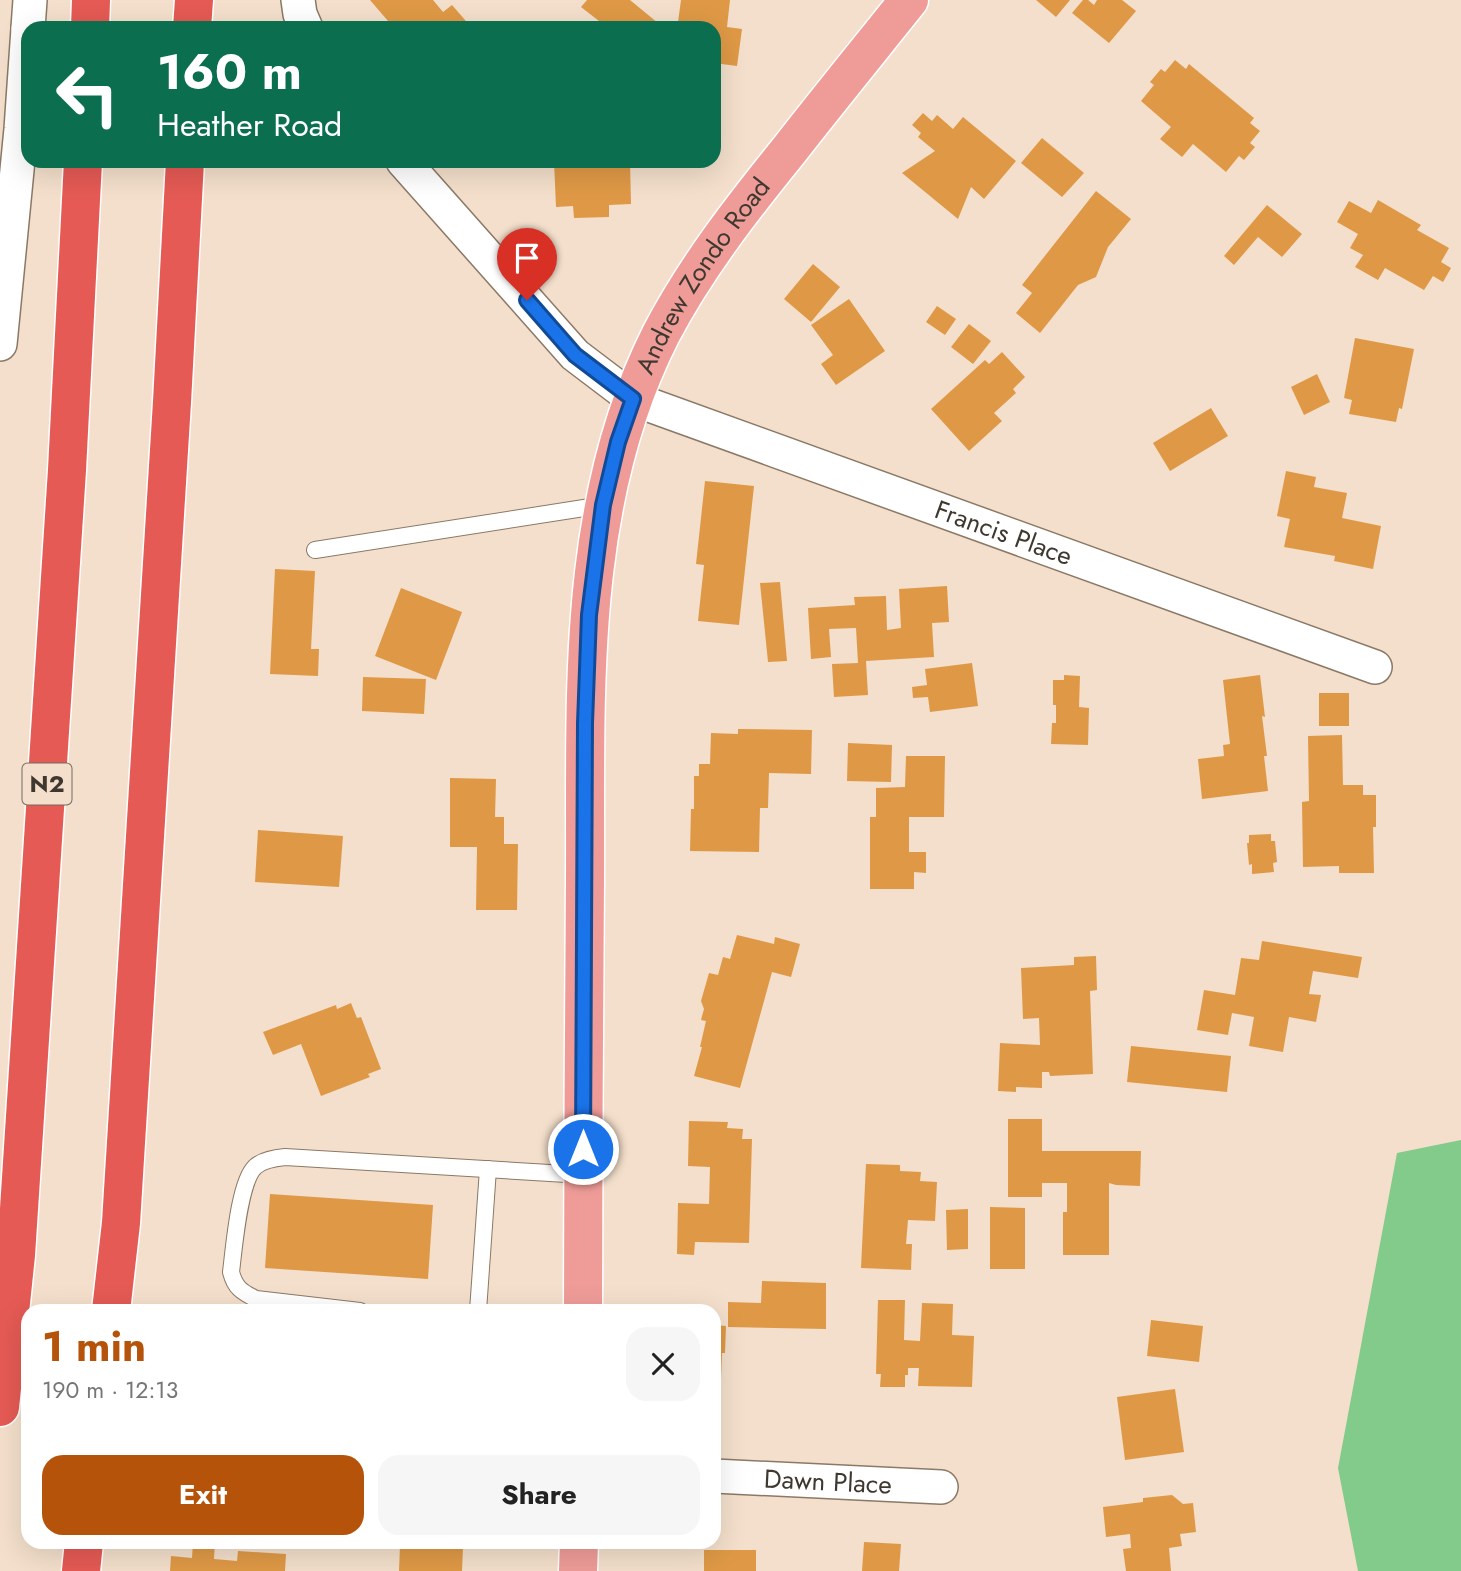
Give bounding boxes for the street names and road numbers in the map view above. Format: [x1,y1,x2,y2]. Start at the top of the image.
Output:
street label: Andrew Zondo Road [626,169,779,380]
street label: Francis Place [929,491,1078,575]
road number: N2 [22,764,72,804]
street label: Dawn Place [763,1459,893,1504]

